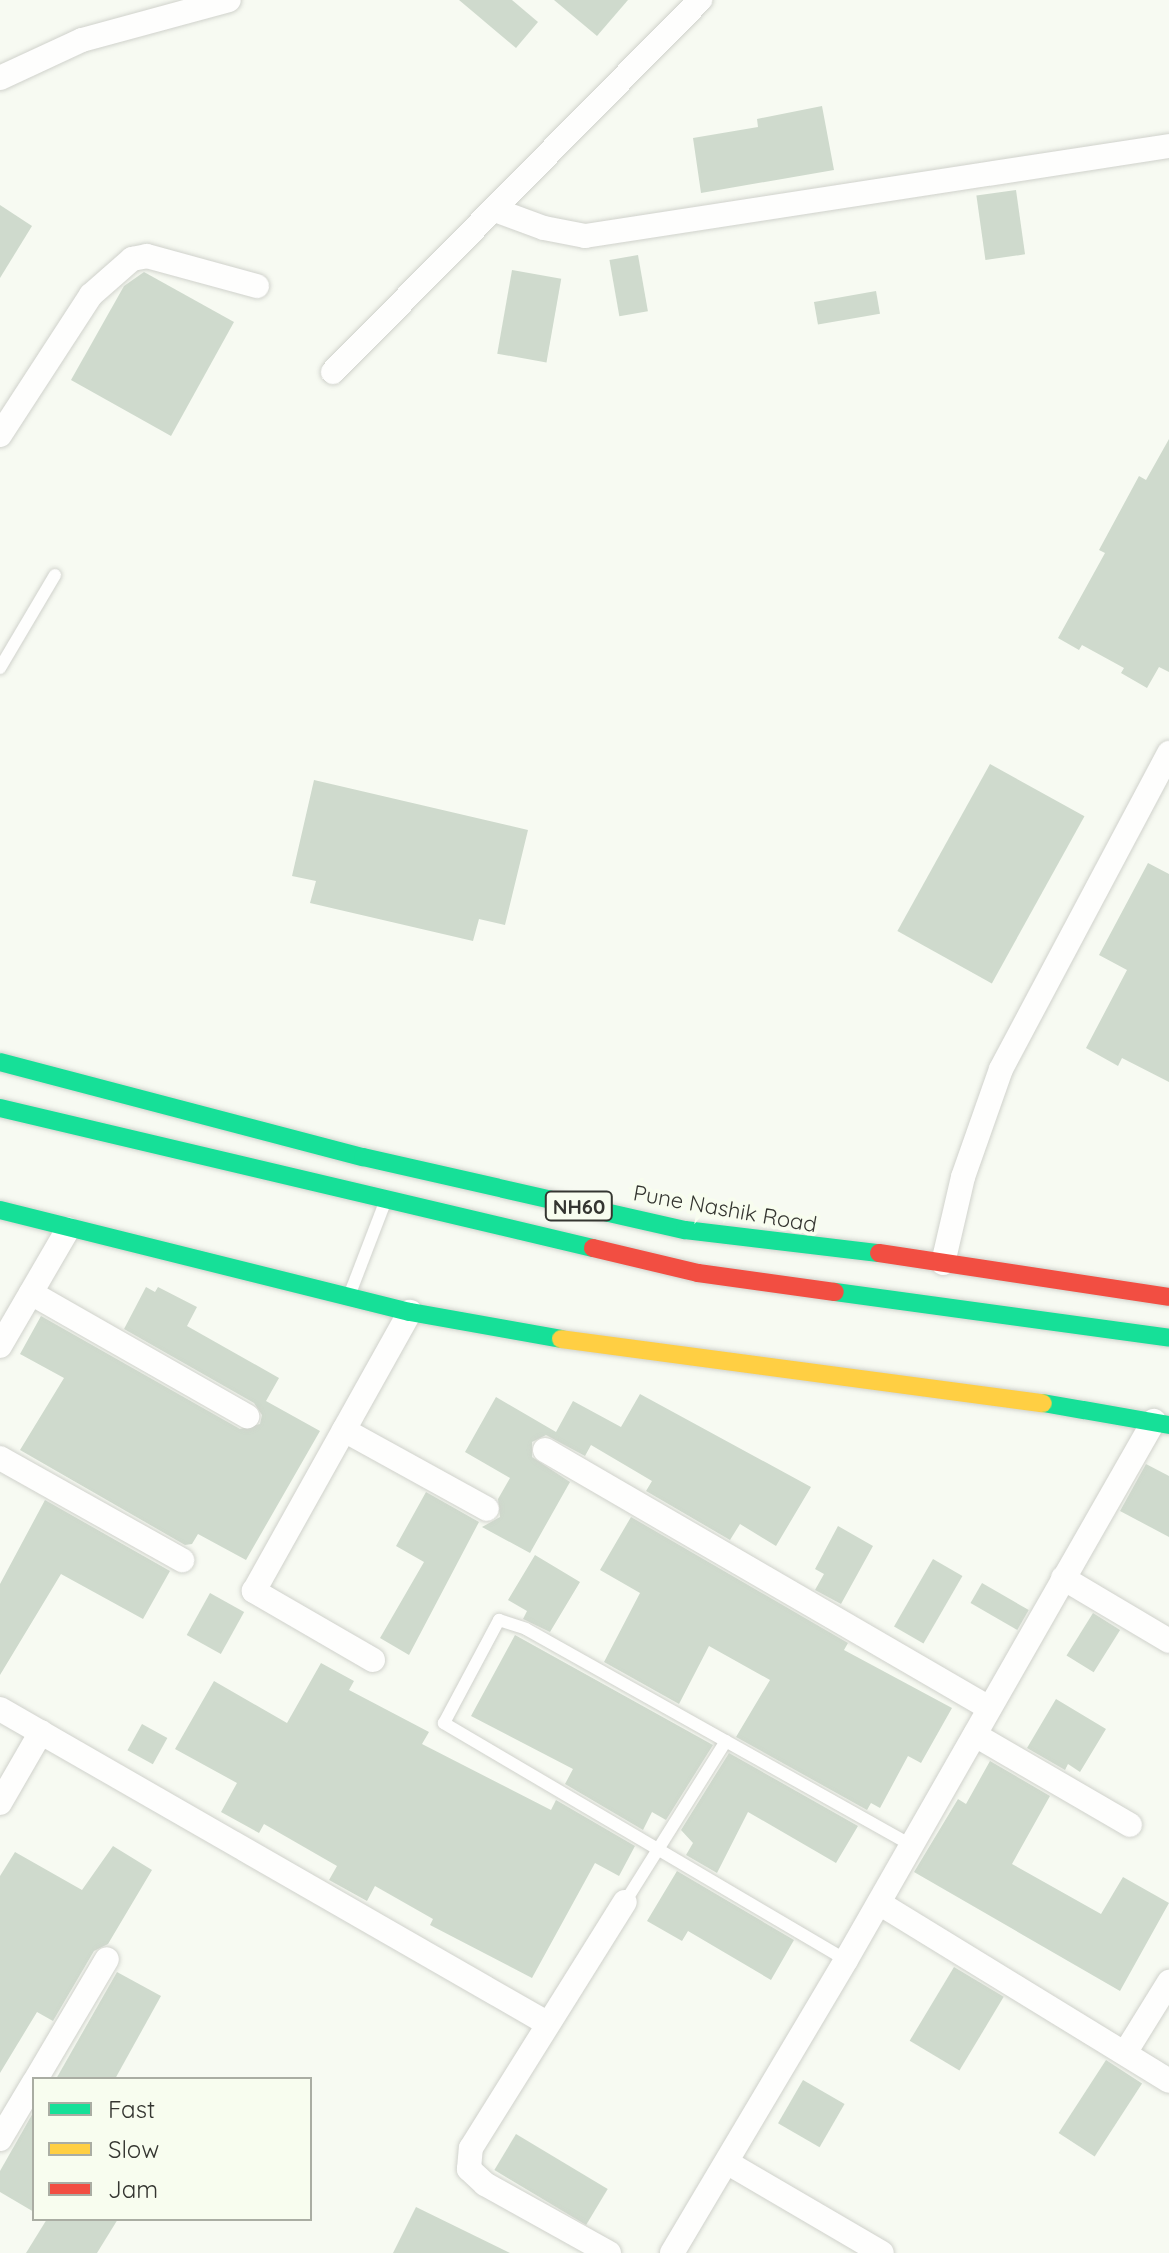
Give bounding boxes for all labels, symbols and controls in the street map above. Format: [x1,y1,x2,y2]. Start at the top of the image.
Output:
street label: Pune Nashik Road [631,1180,819,1238]
road number: NH60 [543,1190,615,1222]
legend [32,2077,312,2221]
text: Fast [108,2094,155,2124]
text: Slow [108,2134,159,2164]
text: Jam [108,2174,158,2204]

